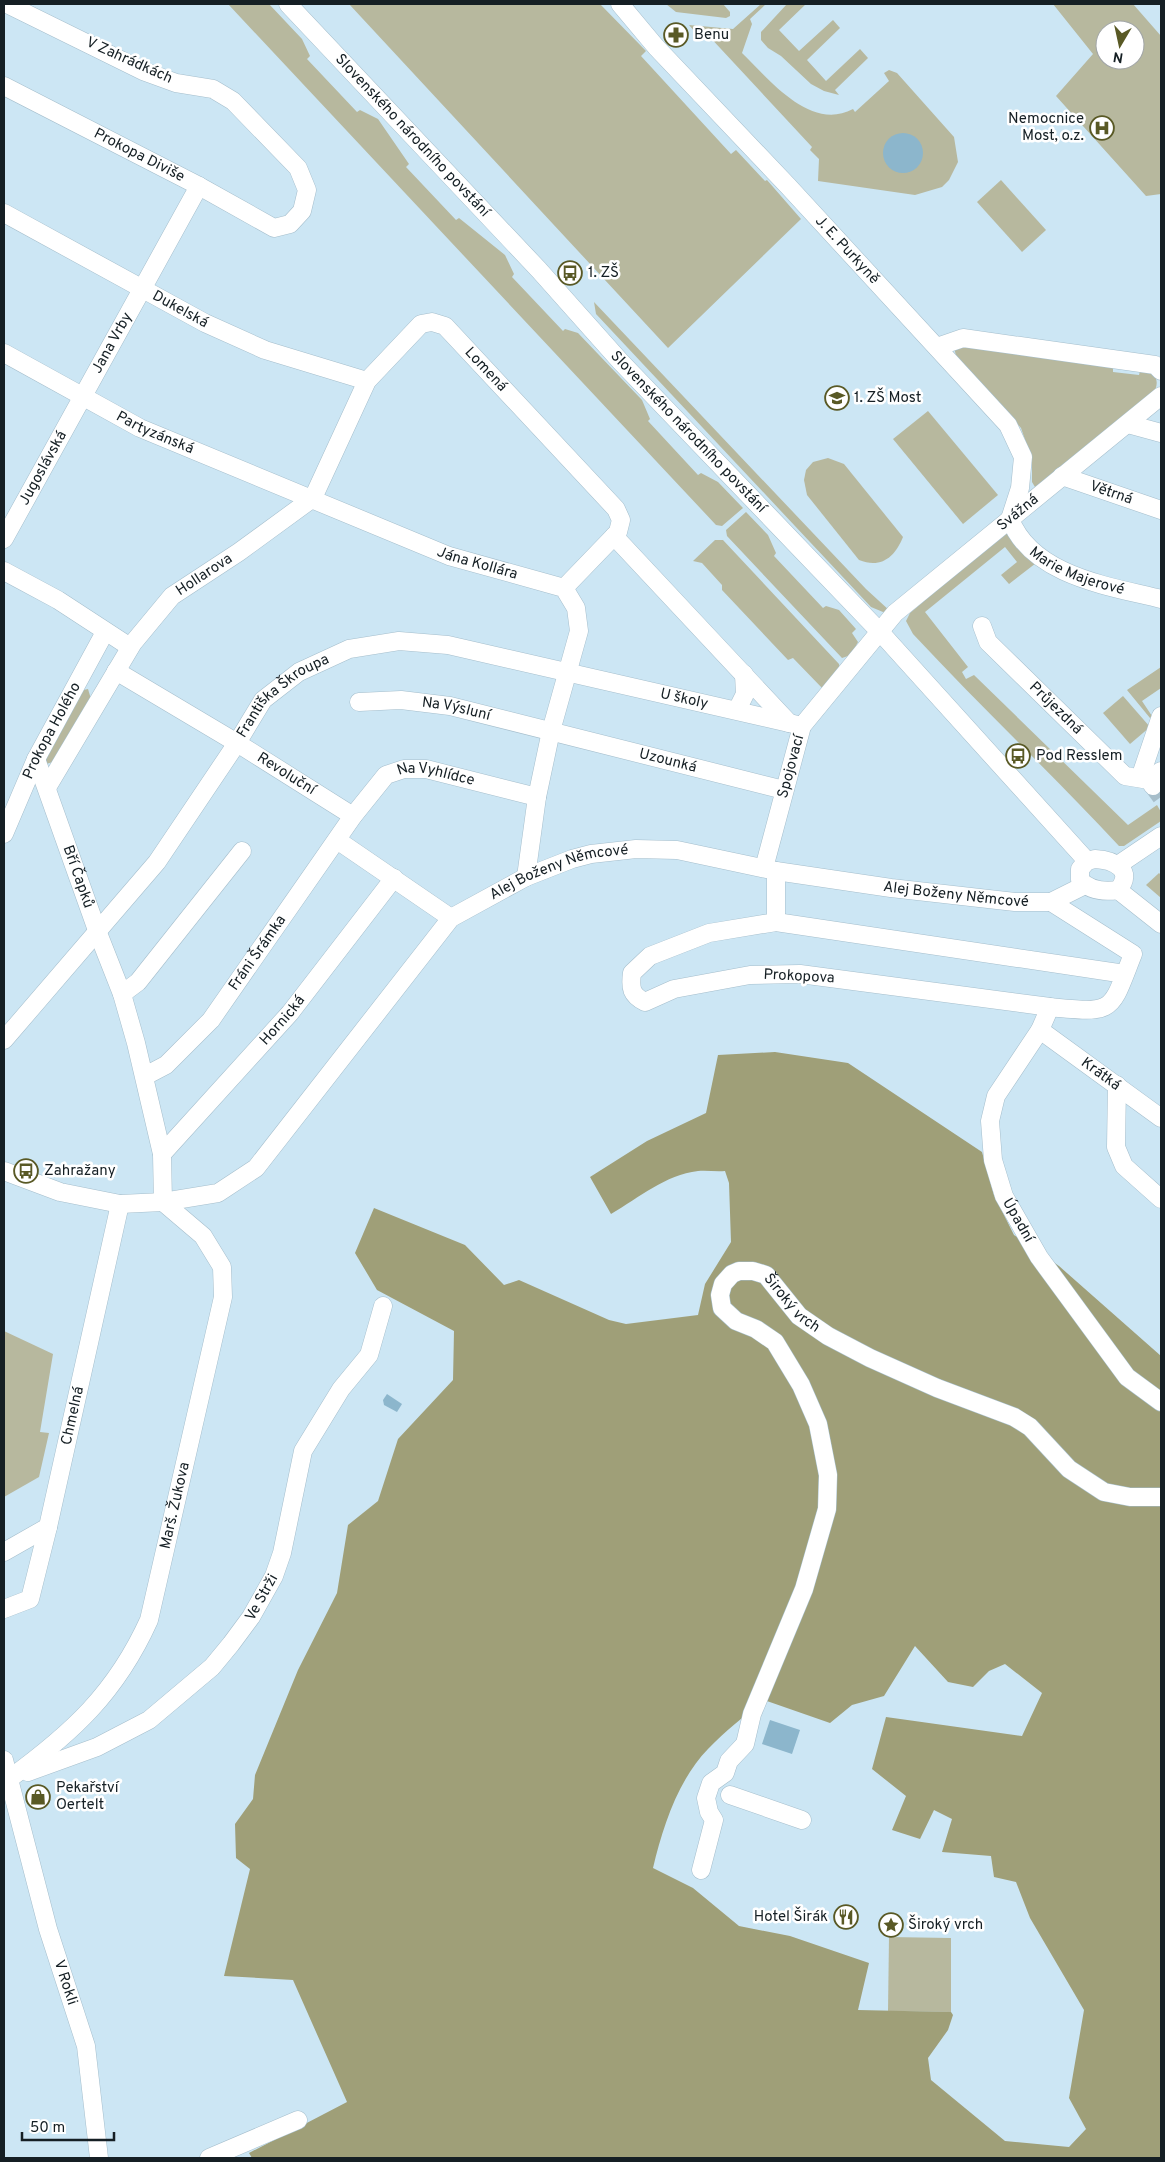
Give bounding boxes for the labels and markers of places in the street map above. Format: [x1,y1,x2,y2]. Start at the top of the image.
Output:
pharmacy icon: Benu [663,22,689,48]
place label: Benu [694,26,729,45]
place label: Nemocnice Most, o.z. [1008,110,1084,146]
hospital icon: Nemocnice Most, o.z. [1089,115,1115,141]
bus stop icon: 1. ZŠ [557,260,583,286]
place label: 1. ZŠ [588,262,619,283]
school or university icon: 1. ZŠ Most [824,385,850,411]
place label: 1. ZŠ Most [854,387,921,408]
bus stop icon: Pod Resslem [1005,743,1031,769]
place label: Pod Resslem [1036,747,1123,766]
bus stop icon: Zahražany [13,1158,39,1184]
place label: Zahražany [44,1162,116,1181]
place label: Pekařství Oertelt [56,1779,120,1815]
shop icon: Pekařství Oertelt [25,1784,51,1810]
restaurant icon: Hotel Širák [833,1904,859,1930]
place label: Hotel Širák [754,1906,828,1927]
place icon: Široký vrch [878,1912,904,1938]
place label: Široký vrch [908,1914,983,1935]

